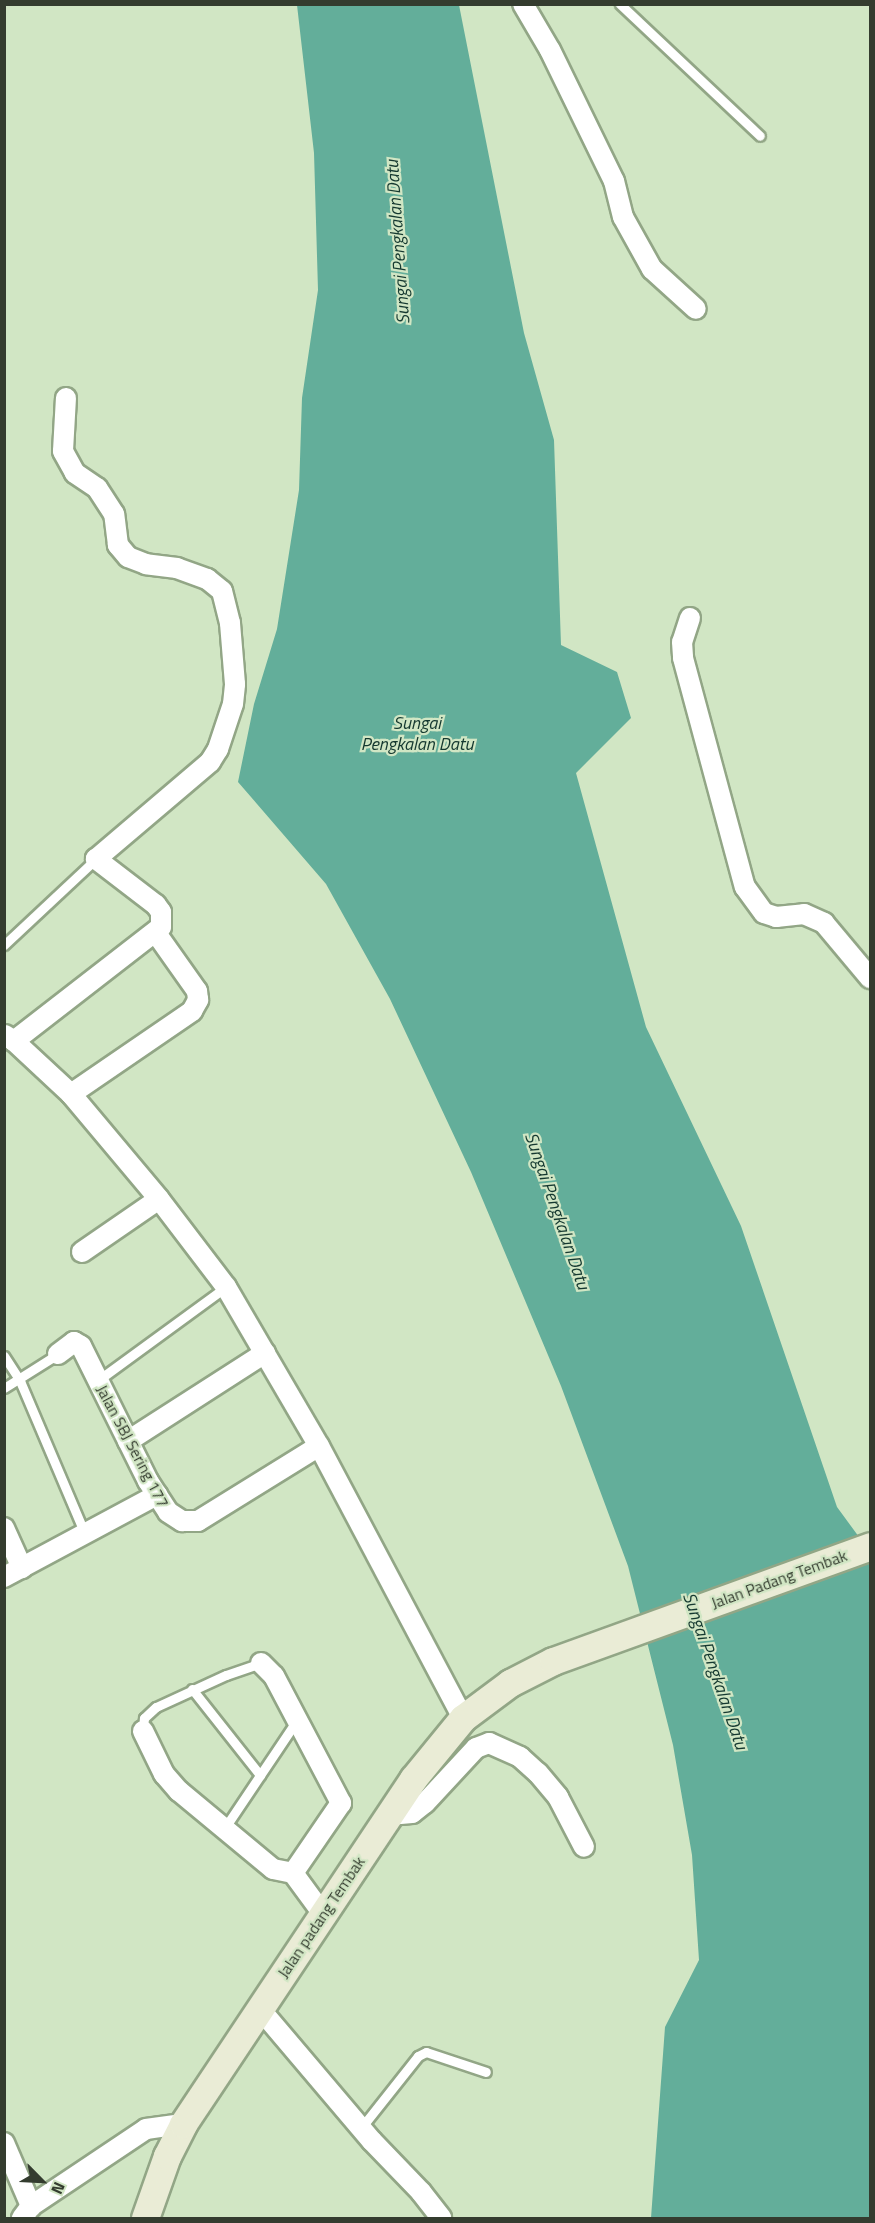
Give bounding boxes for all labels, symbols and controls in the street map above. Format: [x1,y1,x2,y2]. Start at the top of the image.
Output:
water label: Sungai Pengkalan Datu [381,159,415,325]
water label: Sungai Pengkalan Datu [361,713,473,756]
water label: Sungai Pengkalan Datu [520,1130,594,1292]
street label: Jalan SBJ Sering 177 [93,1382,173,1510]
street label: Jalan Padang Tembak [708,1545,850,1613]
water label: Sungai Pengkalan Datu [678,1590,752,1752]
street label: Jalan padang Tembak [273,1853,369,1981]
north arrow [12,2151,72,2211]
text: N [45,2178,72,2198]

